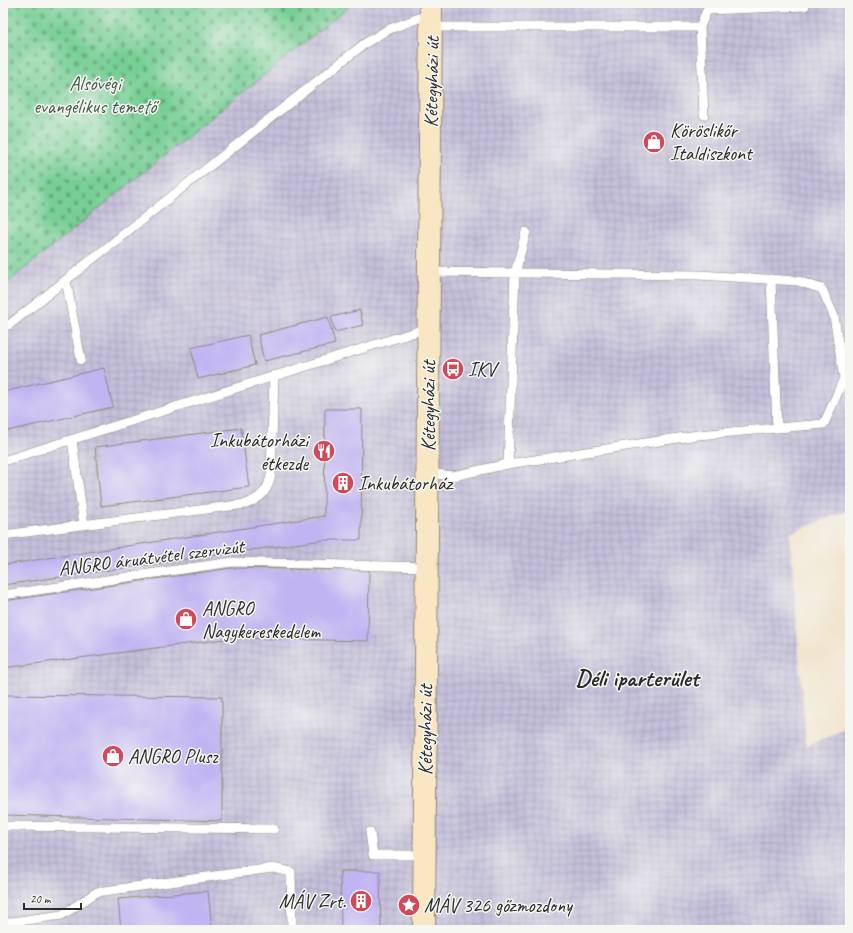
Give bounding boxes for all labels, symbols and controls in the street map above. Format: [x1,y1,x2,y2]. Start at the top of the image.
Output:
street label: Kétegyházi út [418,34,445,128]
park label: Alsóvégi evangélikus temető [34,71,159,119]
place label: Köröslikőr Italdiszkont [670,118,754,166]
shop icon: Köröslikőr Italdiszkont [641,129,667,155]
bus stop icon: IKV [440,356,466,382]
place label: IKV [468,357,500,382]
street label: Kétegyházi út [416,358,441,451]
place label: Inkubátorházi étkezde [210,428,310,476]
restaurant icon: Inkubátorházi étkezde [311,438,337,464]
building icon: Inkubátorház [330,470,356,496]
place label: Inkubátorház [358,471,455,496]
street label: ANGRO áruátvétel szervizút [57,533,248,581]
place label: ANGRO Nagykereskedelem [202,596,321,644]
shop icon: ANGRO Nagykereskedelem [173,606,199,632]
district label: Déli iparterület [576,663,701,693]
street label: Kétegyházi út [413,682,438,775]
shop icon: ANGRO Plusz [100,743,126,769]
place label: ANGRO Plusz [128,744,219,769]
scale bar [24,885,81,911]
building icon: MÁV Zrt. [348,888,374,914]
place label: MÁV Zrt. [279,889,346,914]
text: 20 m [30,891,52,907]
place icon: MÁV 326 gőzmozdony [396,892,422,918]
place label: MÁV 326 gőzmozdony [424,893,574,918]

